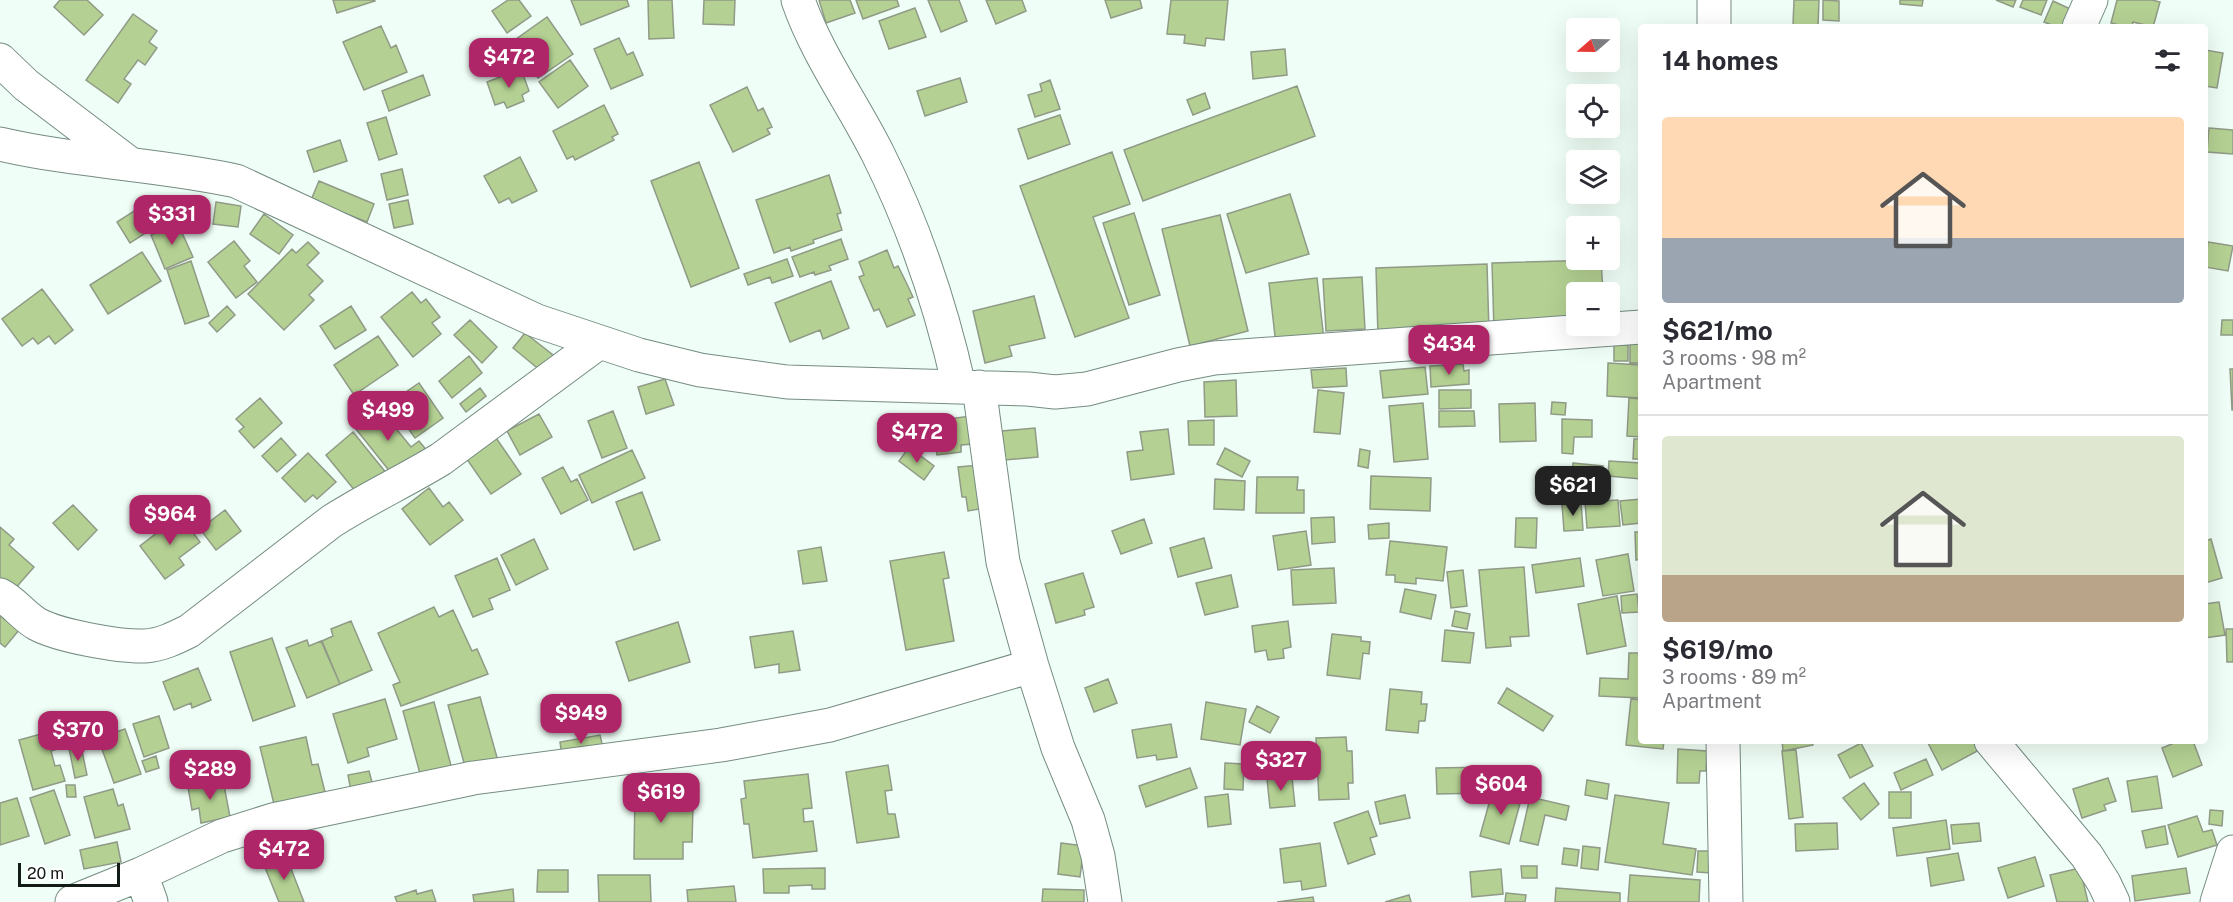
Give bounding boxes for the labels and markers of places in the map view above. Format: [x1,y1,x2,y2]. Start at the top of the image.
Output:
pin: $472 [473,38,545,89]
pin: $331 [136,195,208,246]
pin: $434 [1413,325,1485,376]
pin: $499 [352,391,424,442]
pin: $472 [881,413,953,464]
pin: $621 [1537,466,1609,517]
pin: $964 [134,495,206,546]
pin: $949 [545,694,617,745]
pin: $370 [42,711,114,762]
pin: $327 [1245,741,1317,792]
pin: $289 [174,750,246,801]
pin: $604 [1465,765,1537,816]
pin: $619 [625,773,697,824]
pin: $472 [248,830,320,881]

